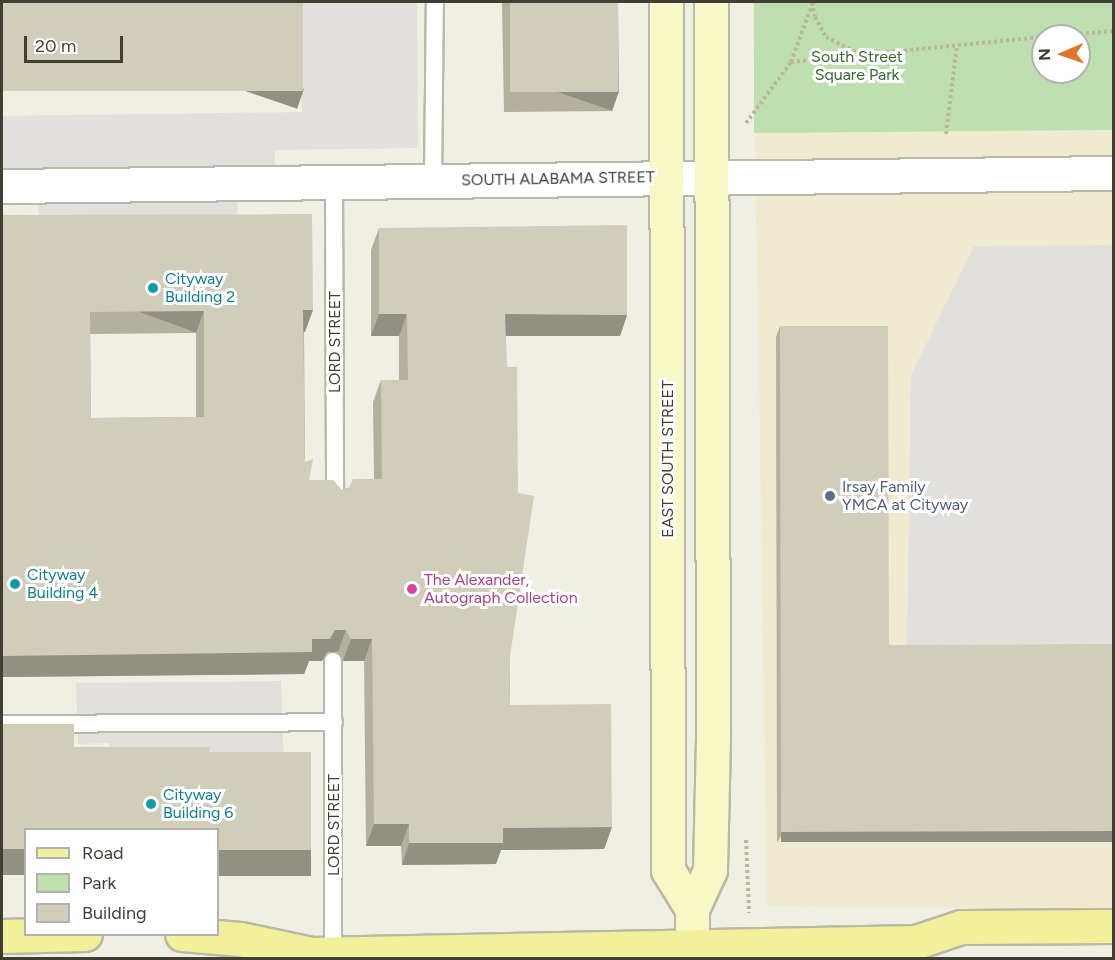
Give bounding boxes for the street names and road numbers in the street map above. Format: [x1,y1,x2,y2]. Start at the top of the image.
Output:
street label: SOUTH ALABAMA STREET [461,168,655,190]
street label: LORD STREET [325,291,345,393]
street label: EAST SOUTH STREET [658,380,678,538]
street label: LORD STREET [324,774,344,876]

